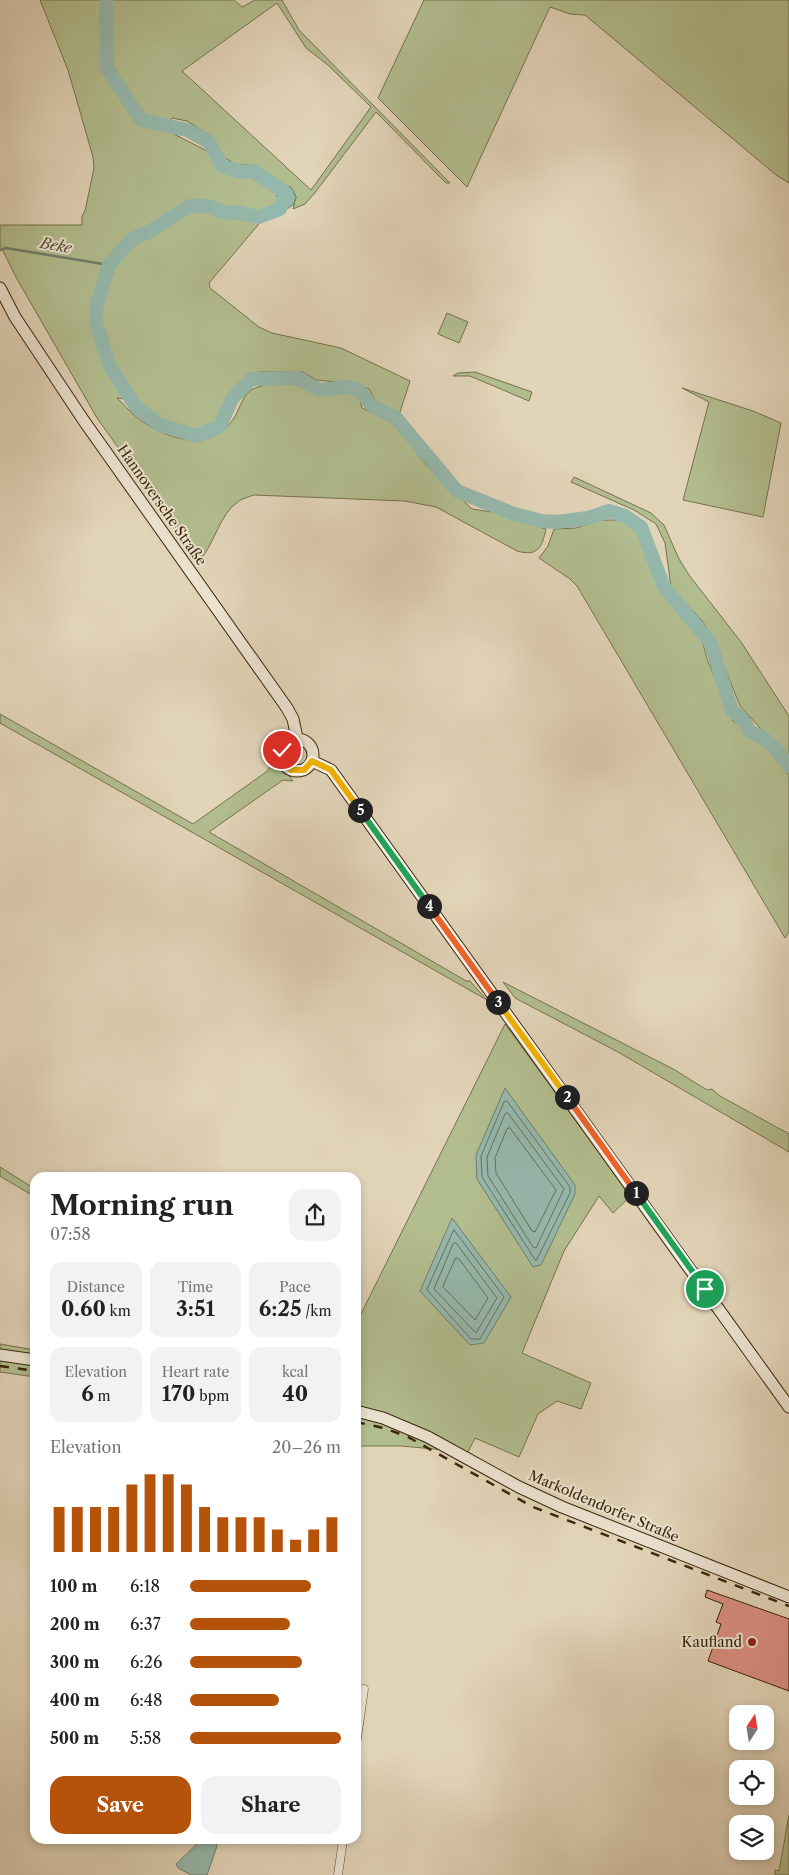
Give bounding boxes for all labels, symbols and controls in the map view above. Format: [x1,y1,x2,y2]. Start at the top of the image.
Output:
water label: Beke [38,233,74,257]
street label: Hannoversche Straße [113,441,211,569]
pin [261,729,303,771]
icon: check [268,736,296,764]
pin: 5 [348,798,372,822]
text: 5 [357,801,364,819]
pin: 4 [416,894,442,918]
text: 4 [425,897,434,915]
pin: 3 [486,990,510,1014]
text: 3 [495,993,502,1011]
pin: 2 [554,1084,580,1110]
text: 2 [563,1088,572,1106]
pin: 1 [624,1180,648,1206]
text: 1 [633,1184,640,1202]
text: Morning run [50,1188,234,1222]
button: share [289,1189,341,1241]
text: 07:58 [50,1224,91,1244]
pin [684,1268,726,1310]
icon: arrive [691,1275,719,1303]
text: Distance [67,1278,125,1296]
text: Time [178,1278,213,1296]
text: Pace [279,1278,311,1296]
text: 0.60 [61,1296,106,1321]
text: 3:51 [176,1296,215,1321]
text: 6:25 [259,1296,302,1321]
text: km [106,1302,131,1320]
text: /km [302,1302,332,1320]
text: Elevation [65,1363,127,1381]
text: Heart rate [162,1363,229,1381]
text: kcal [282,1363,308,1381]
text: 6 [81,1381,94,1406]
text: 170 [162,1381,195,1406]
text: 40 [282,1381,308,1406]
text: m [94,1387,110,1405]
text: bpm [195,1387,229,1405]
text: Elevation [50,1437,121,1457]
text: 20–26 m [272,1437,341,1457]
street label: Markoldendorfer Straße [526,1466,682,1546]
text: 100 m [50,1576,97,1596]
text: 6:18 [130,1576,160,1596]
text: 200 m [50,1614,100,1634]
text: 6:37 [130,1614,161,1634]
place label: Kaufland [682,1633,742,1651]
marker: Kaufland [746,1636,758,1648]
text: 300 m [50,1652,99,1672]
text: 6:26 [130,1652,162,1672]
text: 400 m [50,1690,100,1710]
text: 6:48 [130,1690,163,1710]
north arrow [729,1705,774,1750]
map controls [729,1705,774,1860]
text: 500 m [50,1728,99,1748]
text: 5:58 [130,1728,161,1748]
button: locate [729,1760,774,1805]
button: Save [50,1776,191,1834]
button: Share [201,1776,341,1834]
button: layers [729,1815,774,1860]

